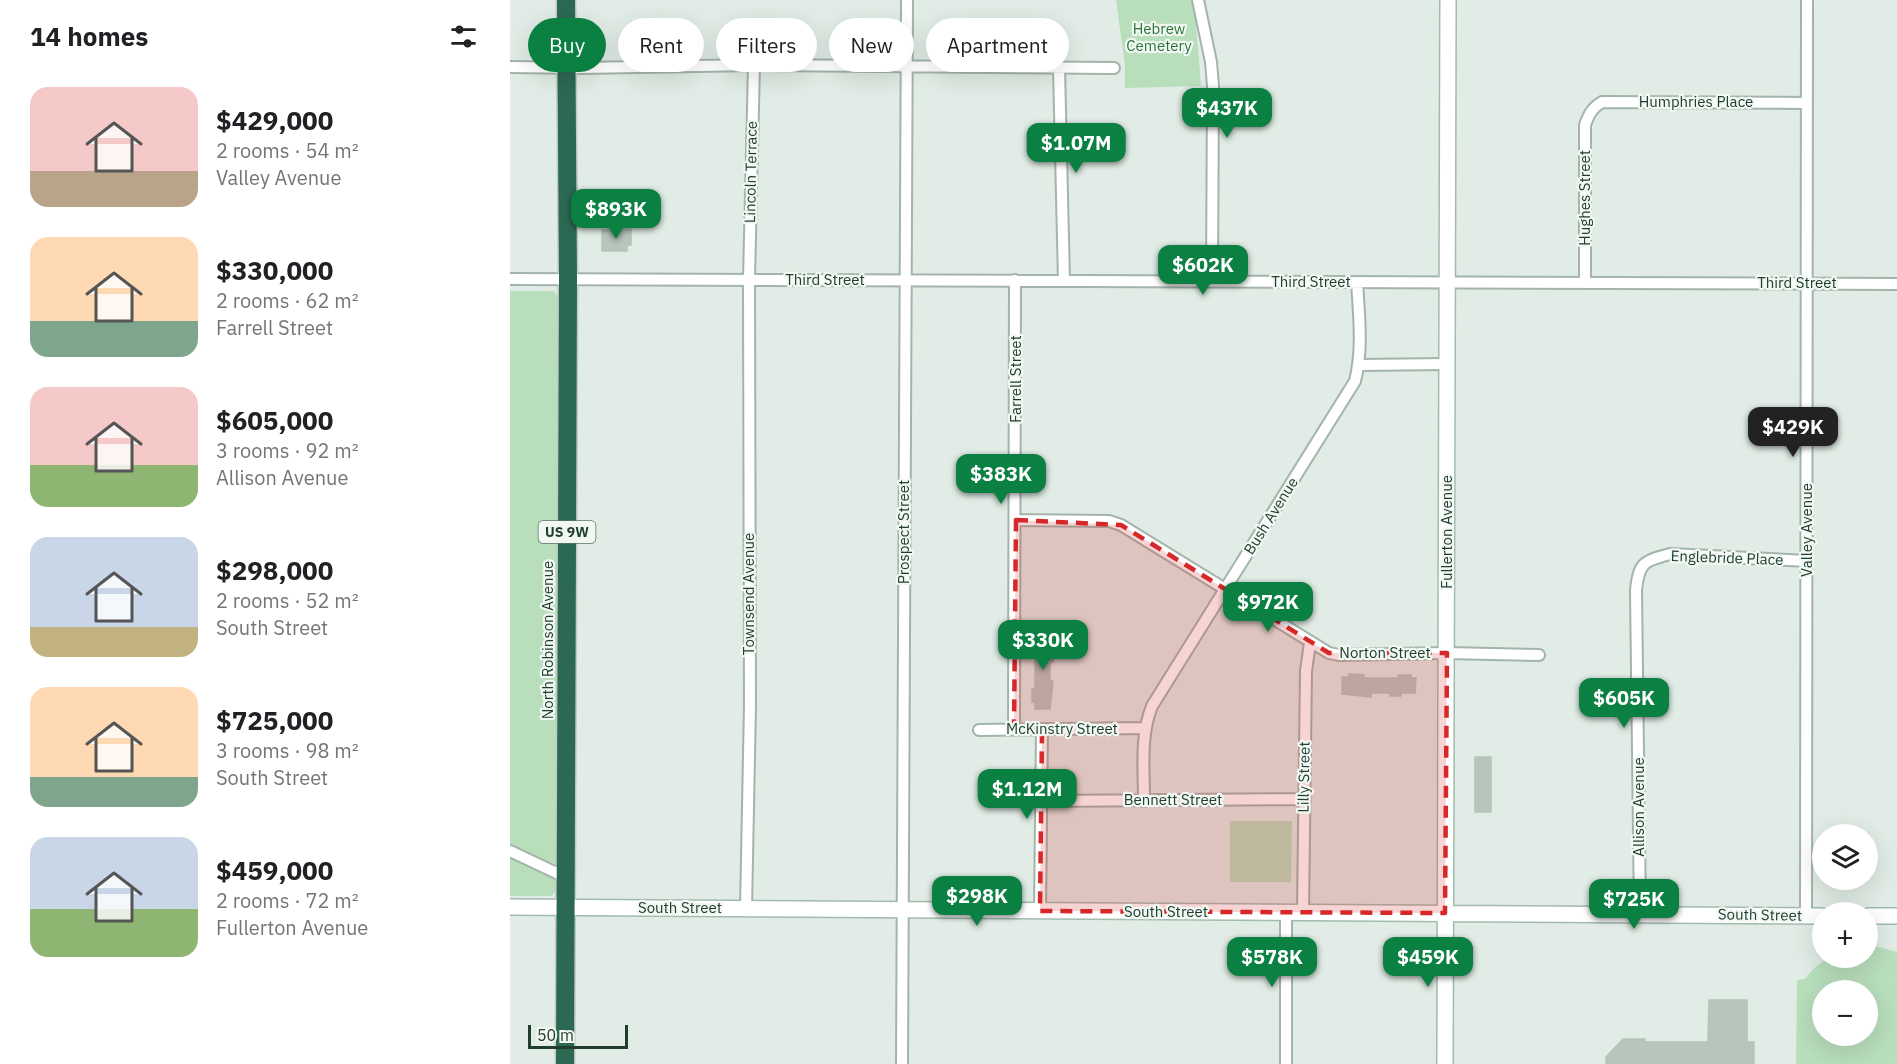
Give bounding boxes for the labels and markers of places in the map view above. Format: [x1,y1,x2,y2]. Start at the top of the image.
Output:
pin: $437K [1185,88,1269,139]
pin: $1.07M [1027,123,1125,174]
pin: $893K [574,189,658,240]
pin: $602K [1161,245,1245,296]
pin: $429K [1751,407,1835,458]
pin: $383K [959,454,1043,505]
pin: $972K [1226,582,1310,633]
pin: $330K [1001,620,1085,671]
pin: $605K [1582,678,1666,729]
pin: $1.12M [978,769,1076,820]
pin: $298K [935,876,1019,927]
pin: $725K [1592,879,1676,930]
pin: $578K [1230,937,1314,988]
pin: $459K [1386,937,1470,988]

